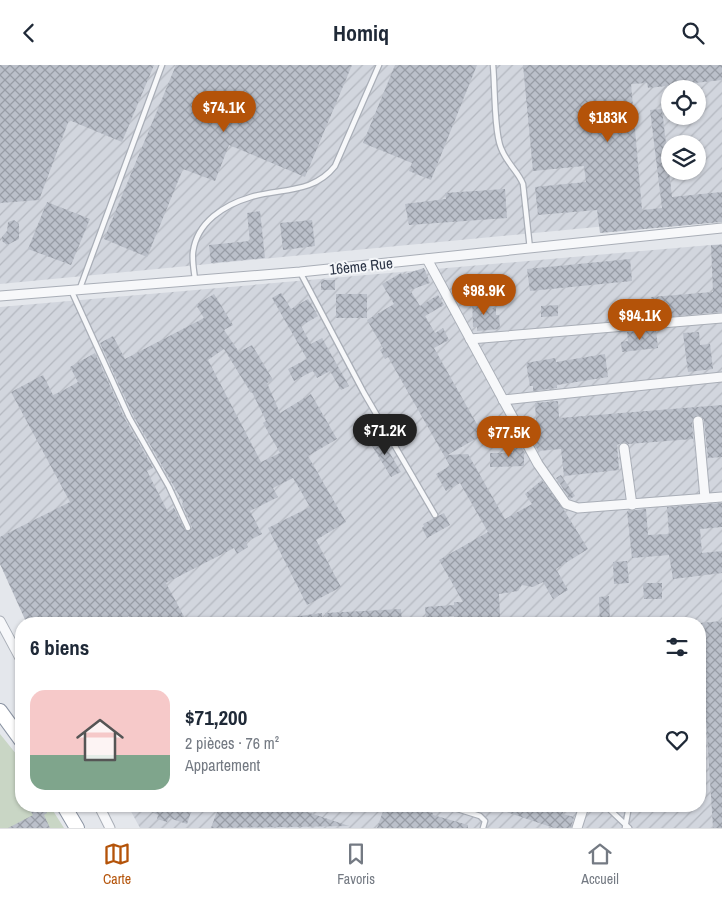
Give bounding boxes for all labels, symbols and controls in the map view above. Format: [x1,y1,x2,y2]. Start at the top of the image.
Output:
text: Homiq [333,18,389,48]
icon: back [15,19,43,47]
icon: search [679,19,707,47]
map controls [661,80,706,180]
button: locate [661,80,706,125]
pin: $74.1K [183,91,265,133]
text: $74.1K [203,96,245,118]
pin: $183K [573,101,643,143]
text: $183K [589,106,627,128]
button: layers [661,135,706,180]
street label: 16ème Rue [328,252,394,280]
pin: $98.9K [443,273,525,316]
text: $98.9K [463,279,505,301]
pin: $94.1K [599,299,681,341]
text: $94.1K [619,304,661,326]
pin: $71.2K [344,413,426,456]
pin: $77.5K [468,415,550,458]
text: $71.2K [364,419,406,441]
text: $77.5K [488,421,530,443]
text: 6 biens [30,633,89,662]
icon: filters [663,633,691,661]
text: $71,200 [185,703,247,732]
icon: home [70,710,130,770]
icon: heart [663,726,691,754]
text: 2 pièces · 76 m² [185,732,279,754]
text: Appartement [185,754,260,776]
tab: Carte [103,840,131,888]
tab: Favoris [337,840,375,888]
tab: Accueil [581,840,619,888]

